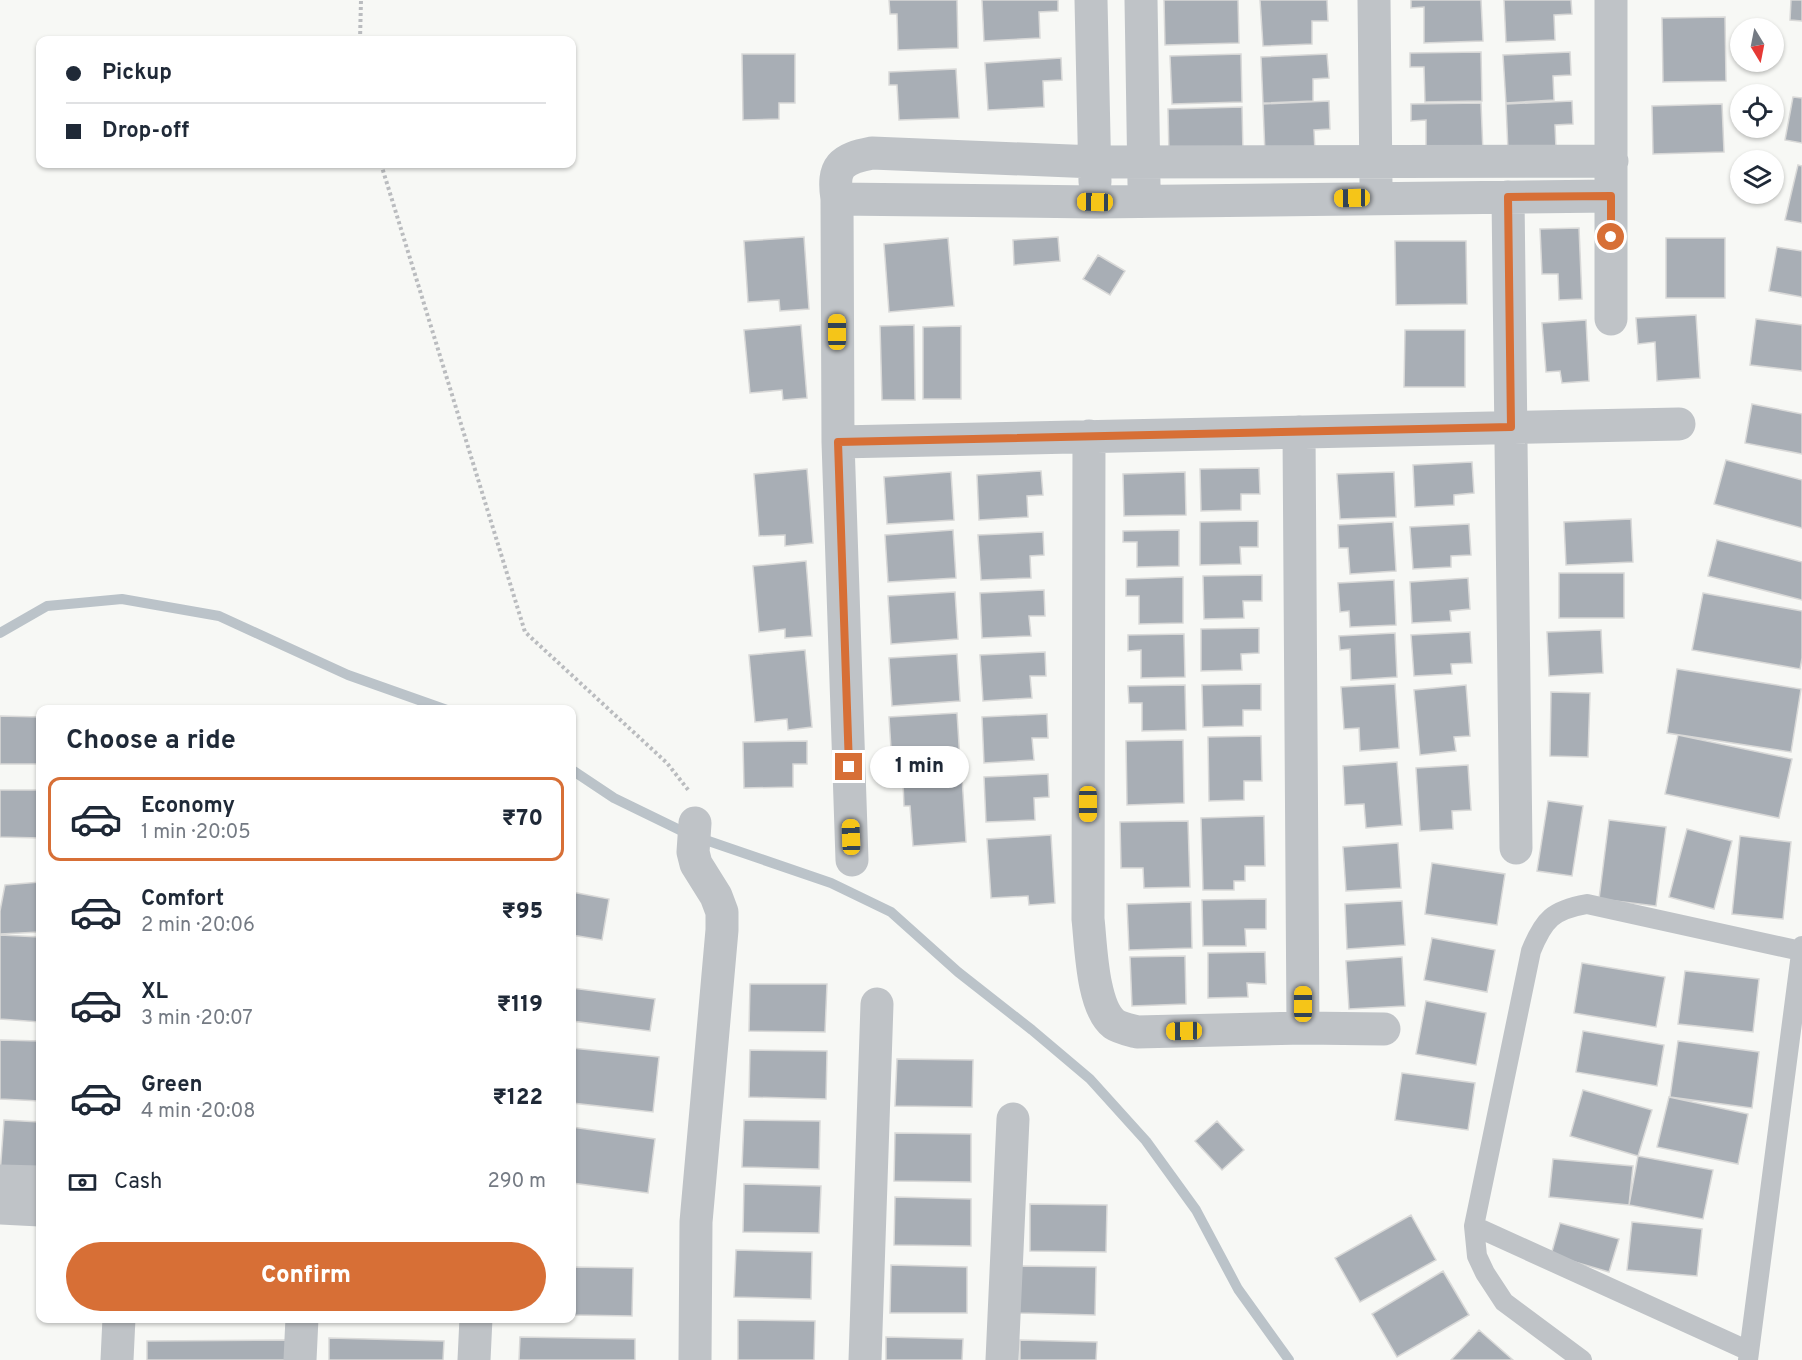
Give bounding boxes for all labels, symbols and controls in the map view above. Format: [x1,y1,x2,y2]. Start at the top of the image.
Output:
north arrow [1730,18,1784,72]
map controls [1730,18,1784,204]
text: Pickup [102,60,172,87]
button: locate [1730,84,1784,138]
text: Drop-off [102,118,189,145]
button: layers [1730,150,1784,204]
car [1334,189,1370,207]
car [1077,193,1113,211]
route start [1597,223,1624,250]
car [828,314,846,350]
text: Choose a ride [66,724,236,758]
callout: 1 min [870,746,969,788]
route end [835,753,862,780]
text: 1 min [895,754,944,780]
car [1079,786,1097,822]
icon: car [69,792,123,846]
text: Economy [141,793,235,820]
text: ₹70 [502,806,543,833]
car [841,819,861,855]
text: 1 min · 20:05 [141,820,251,846]
icon: car [69,885,123,939]
text: Comfort [141,886,224,913]
text: ₹95 [501,899,543,926]
text: 2 min · 20:06 [141,913,255,939]
icon: car [69,978,123,1032]
text: XL [141,979,168,1006]
car [1294,986,1312,1022]
text: ₹119 [497,992,543,1019]
text: 3 min · 20:07 [141,1006,253,1032]
car [1166,1022,1202,1040]
icon: car [69,1071,123,1125]
text: Green [141,1072,203,1099]
text: ₹122 [493,1085,543,1112]
text: 4 min · 20:08 [141,1099,255,1125]
icon: cash [66,1166,99,1199]
text: Cash [114,1169,163,1196]
text: 290 m [488,1169,546,1195]
button: Confirm [66,1242,546,1311]

